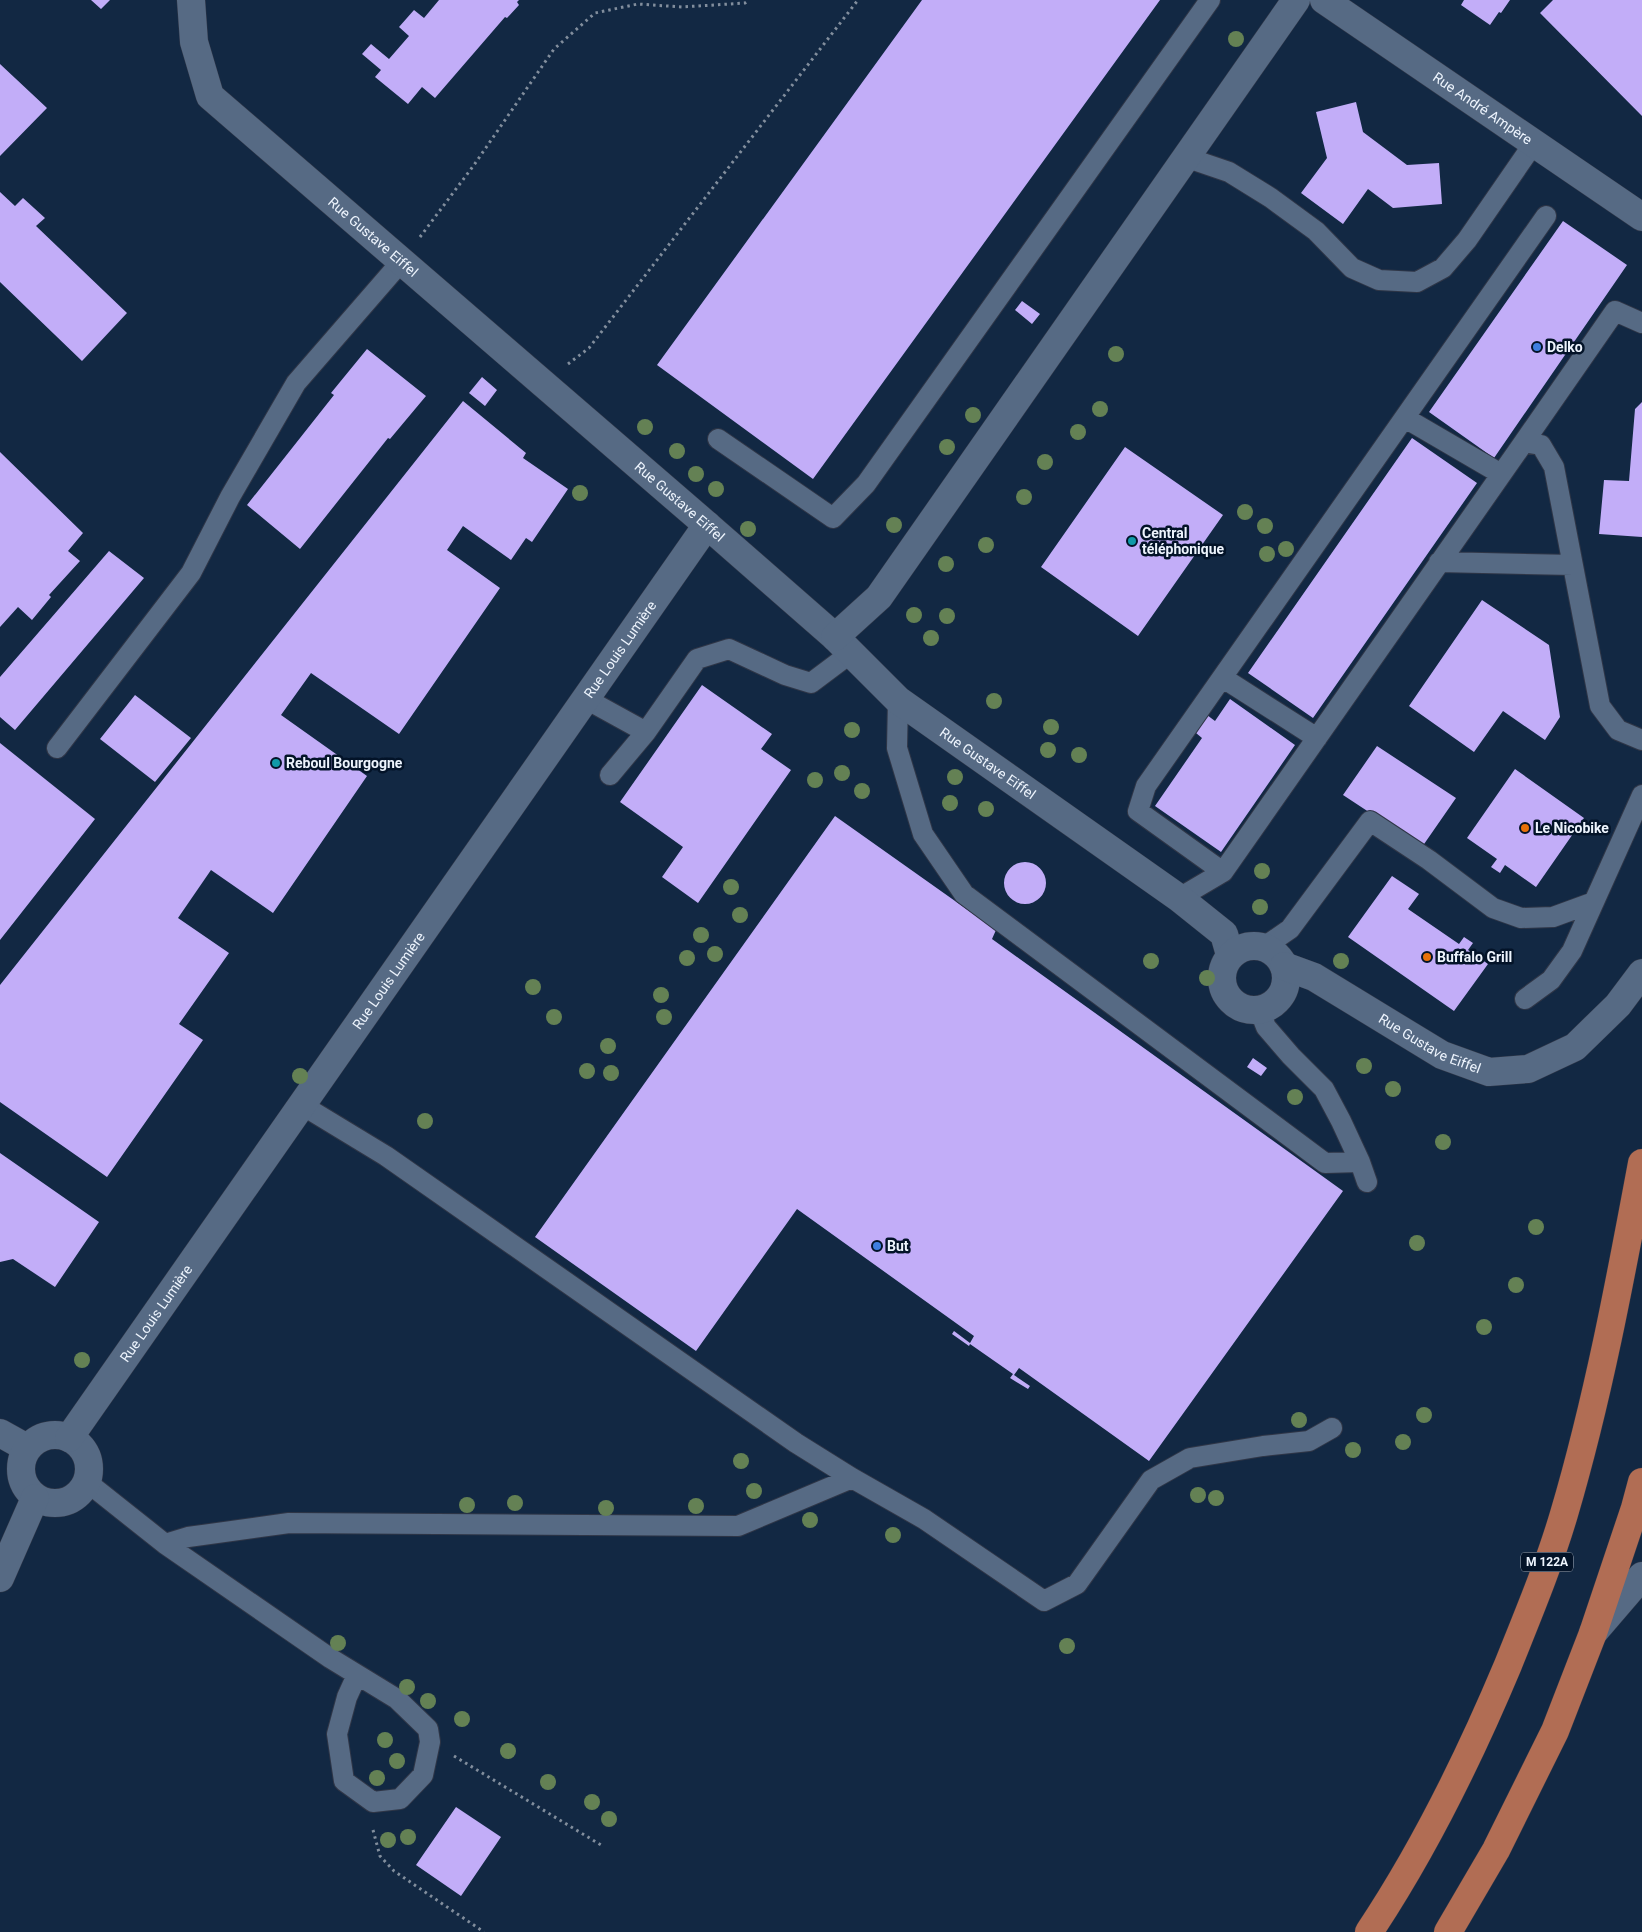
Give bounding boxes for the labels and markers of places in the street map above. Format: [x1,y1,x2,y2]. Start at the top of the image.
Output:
place label: Delko [1547,339,1583,355]
marker: Delko [1531,341,1543,353]
place label: Central téléphonique [1142,525,1224,557]
marker: Central téléphonique [1126,535,1138,547]
place label: Reboul Bourgogne [286,755,403,771]
marker: Reboul Bourgogne [270,757,282,769]
place label: Le Nicobike [1535,820,1609,836]
marker: Le Nicobike [1519,822,1531,834]
place label: Buffalo Grill [1437,949,1512,965]
marker: Buffalo Grill [1421,951,1433,963]
place label: But [887,1238,909,1254]
marker: But [871,1240,883,1252]

